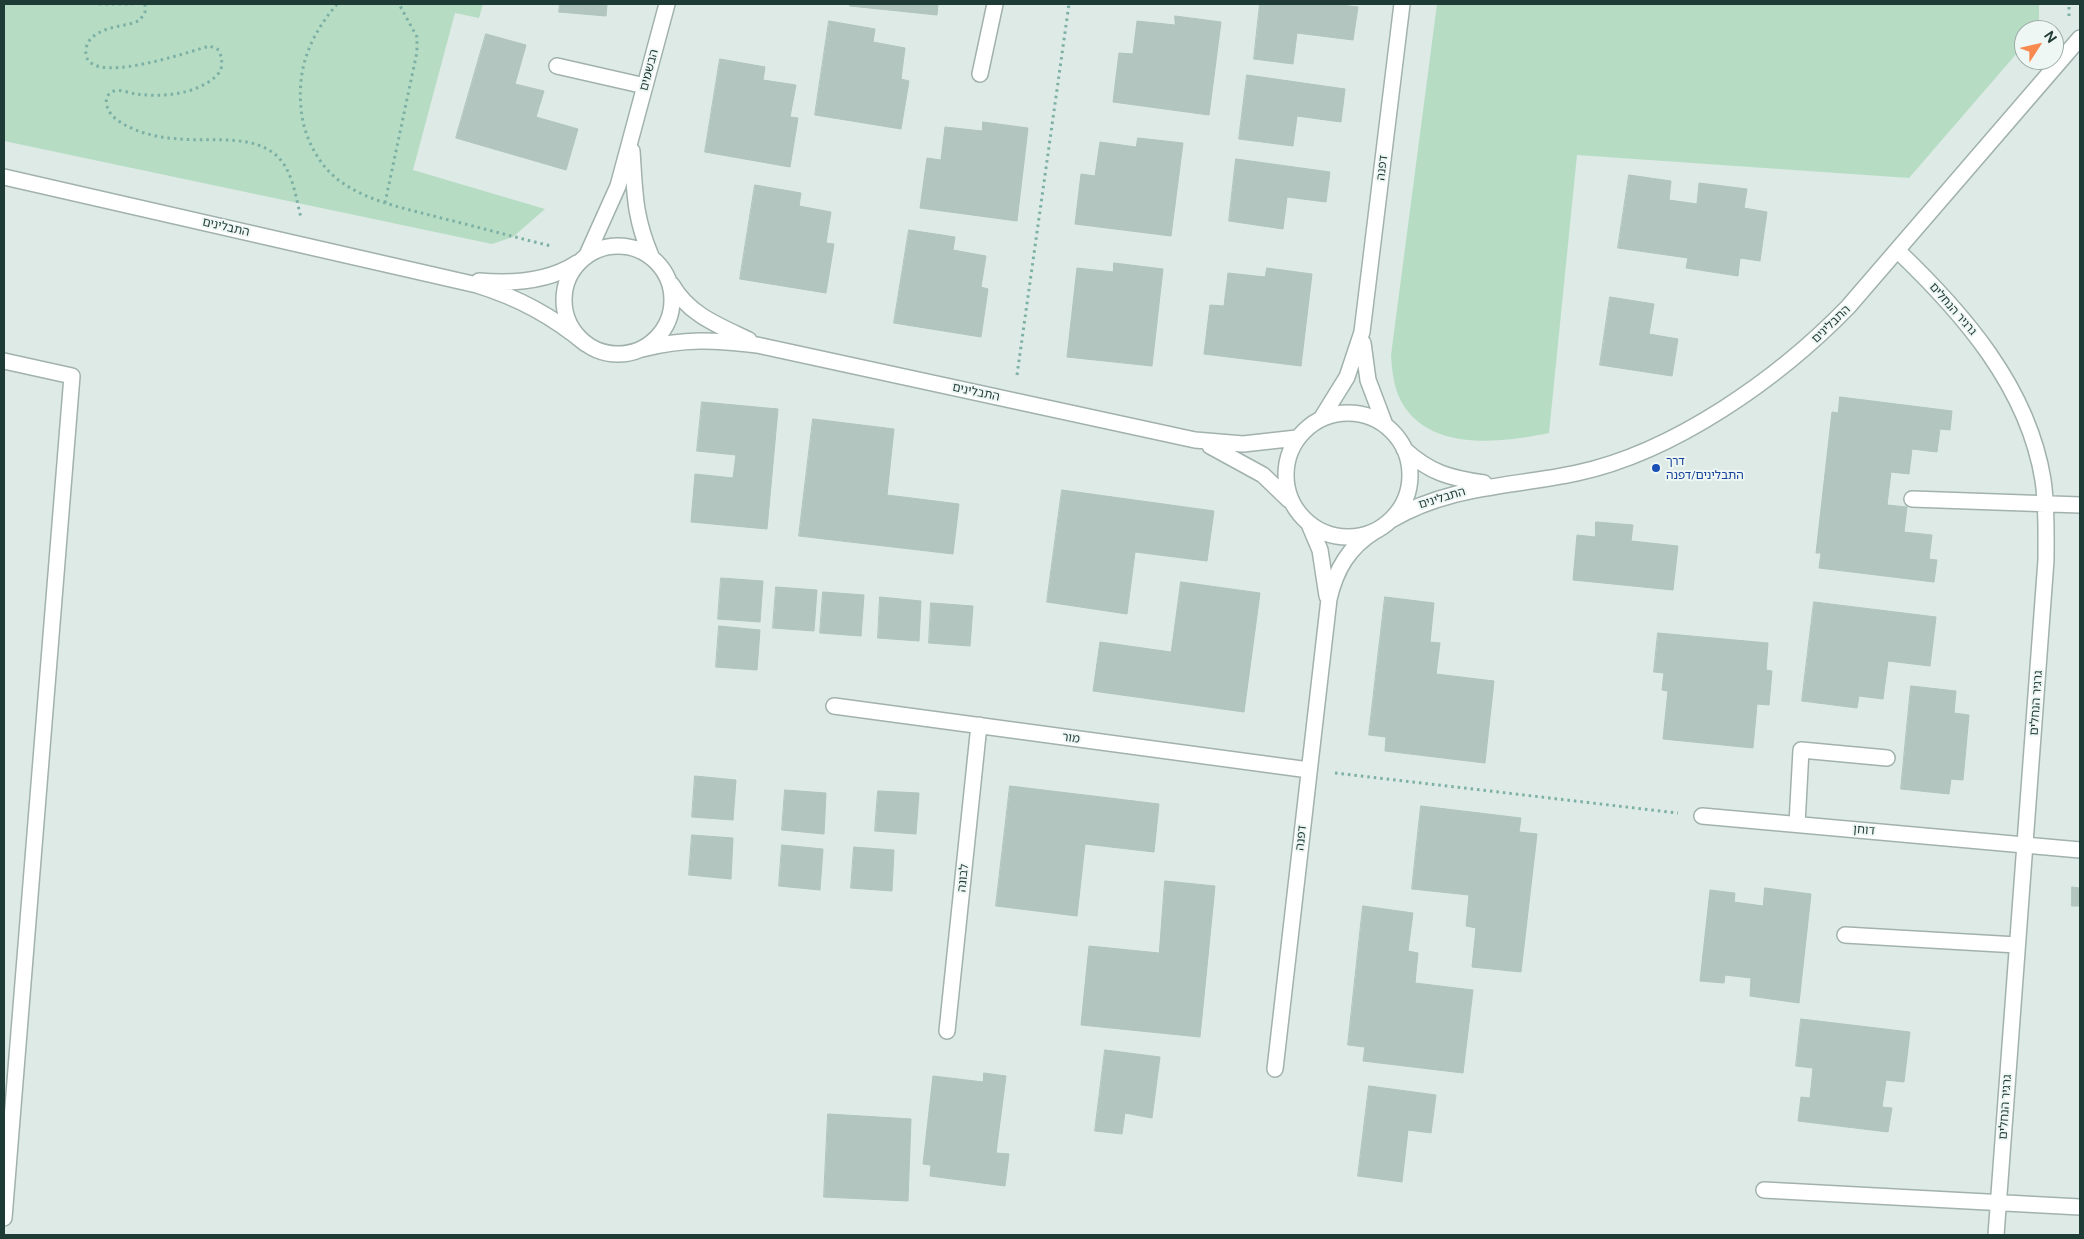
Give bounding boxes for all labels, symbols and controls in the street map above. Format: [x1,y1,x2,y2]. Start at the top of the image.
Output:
north arrow [2014,20,2064,70]
text: N [2041,28,2060,46]
street label: הבשמים [637,48,661,92]
street label: דפנה [1373,155,1391,181]
street label: התבלינים [201,215,251,239]
street label: גרגיר הנחלים [1926,280,1980,338]
street label: התבלינים [1809,302,1853,346]
street label: התבלינים [951,380,1001,404]
place label: דרך התבלינים/דפנה [1666,454,1744,482]
marker: דרך התבלינים/דפנה [1650,462,1662,474]
street label: התבלינים [1417,484,1467,512]
street label: גרגיר הנחלים [2027,670,2045,736]
street label: מור [1061,730,1081,746]
street label: דוחן [1852,822,1876,838]
street label: דפנה [1293,825,1309,851]
street label: לבונה [954,863,972,893]
street label: גרגיר הנחלים [1996,1074,2014,1140]

